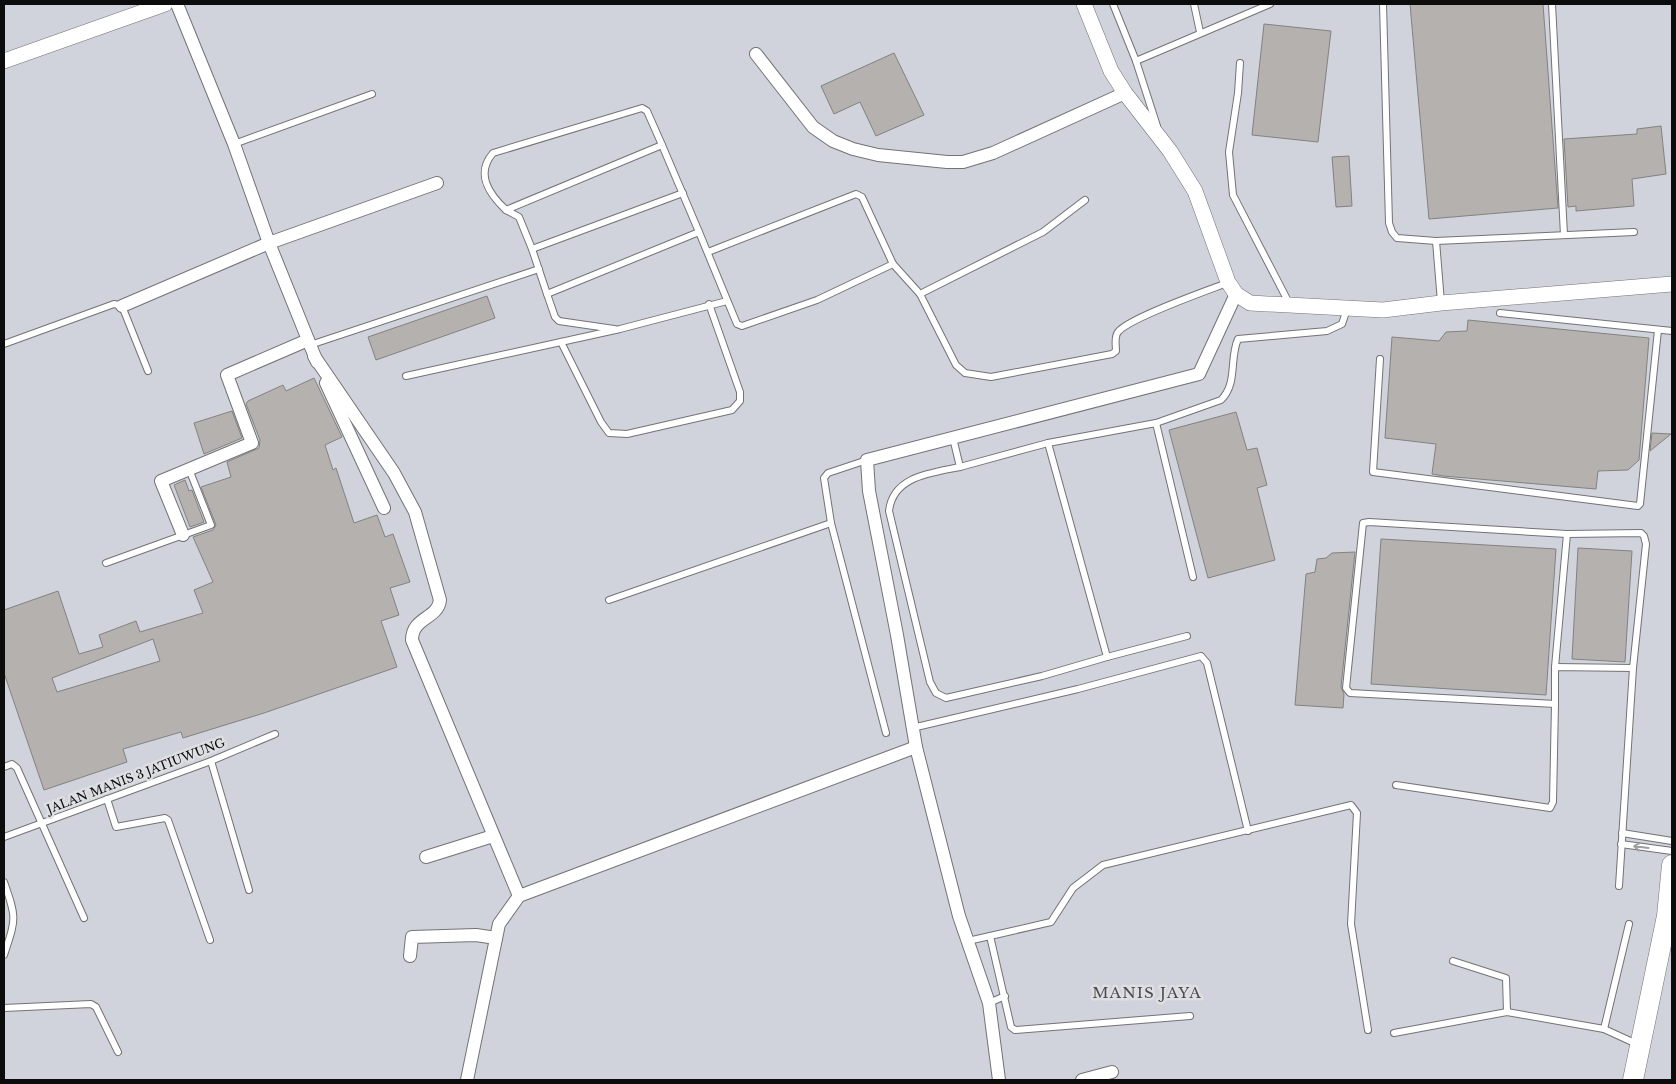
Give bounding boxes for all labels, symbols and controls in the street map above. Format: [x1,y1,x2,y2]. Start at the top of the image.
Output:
street label: JALAN MANIS 3 JATIUWUNG [43,734,228,817]
one-way arrow [1633,842,1649,852]
district label: MANIS JAYA [1092,983,1202,1002]

